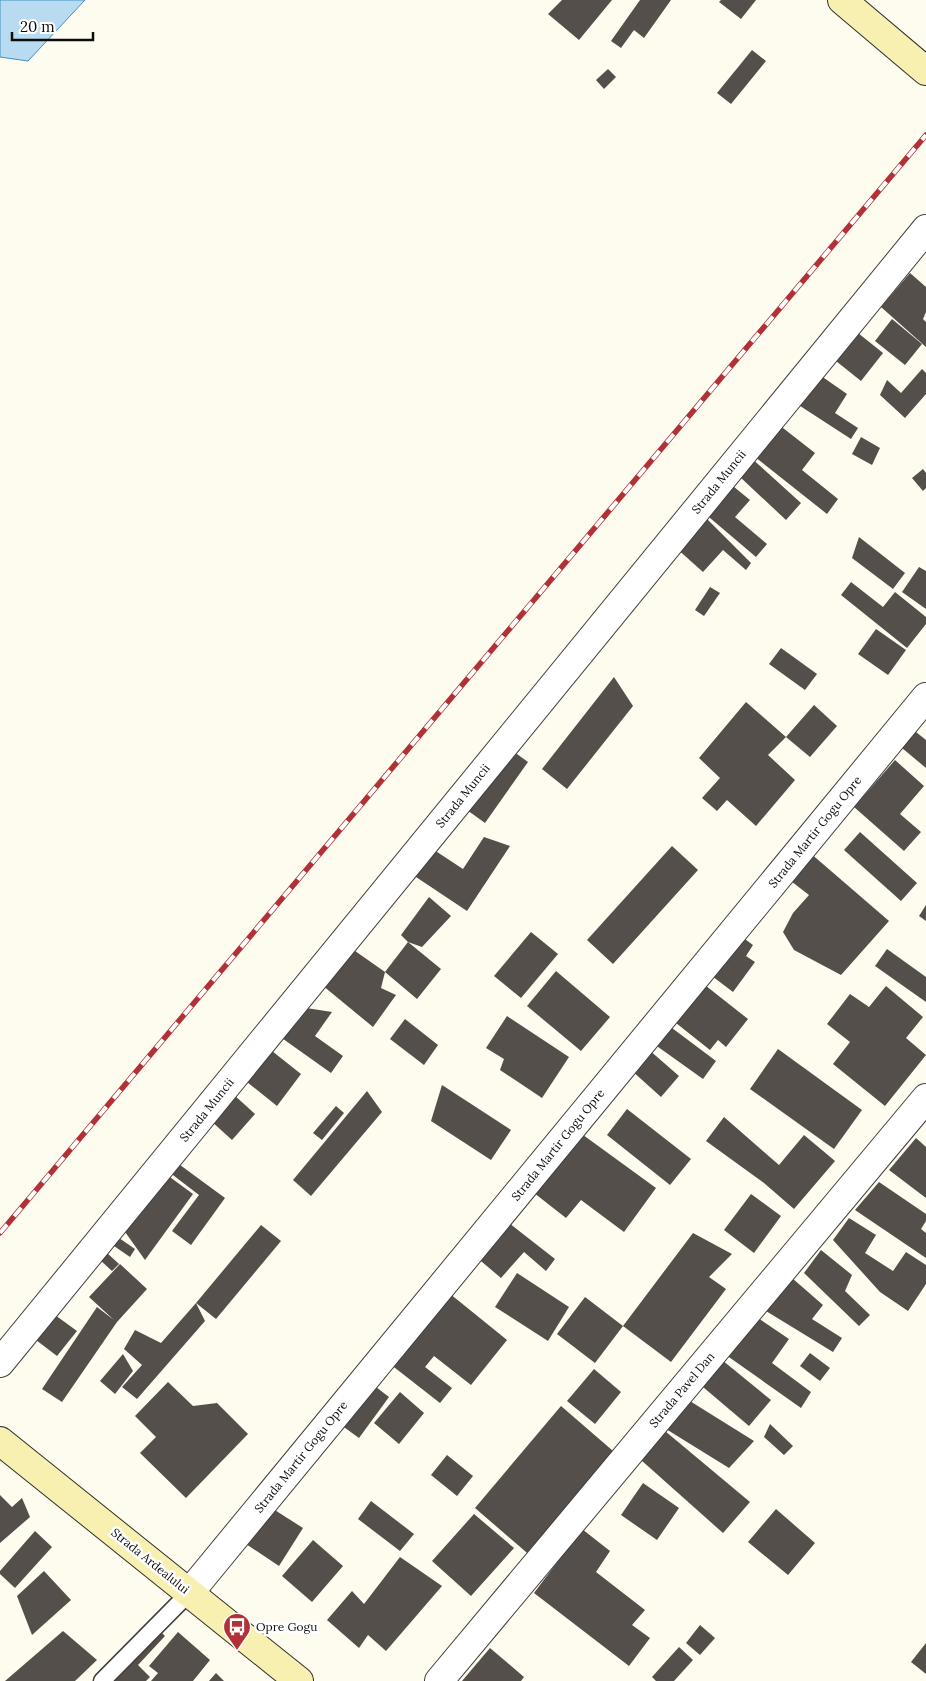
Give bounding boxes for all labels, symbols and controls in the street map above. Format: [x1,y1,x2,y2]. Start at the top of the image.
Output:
scale bar [12,10,94,42]
text: 20 m [20,17,55,36]
street label: Strada Muncii [688,447,749,517]
street label: Strada Muncii [432,761,493,831]
street label: Strada Martir Gogu Opre [765,772,865,891]
street label: Strada Muncii [176,1075,237,1145]
street label: Strada Martir Gogu Opre [508,1085,608,1204]
street label: Strada Pavel Dan [646,1349,717,1430]
street label: Strada Martir Gogu Opre [251,1397,351,1516]
street label: Strada Ardealului [108,1525,192,1597]
bus stop icon: Opre Gogu [222,1612,252,1651]
place label: Opre Gogu [256,1619,317,1634]

